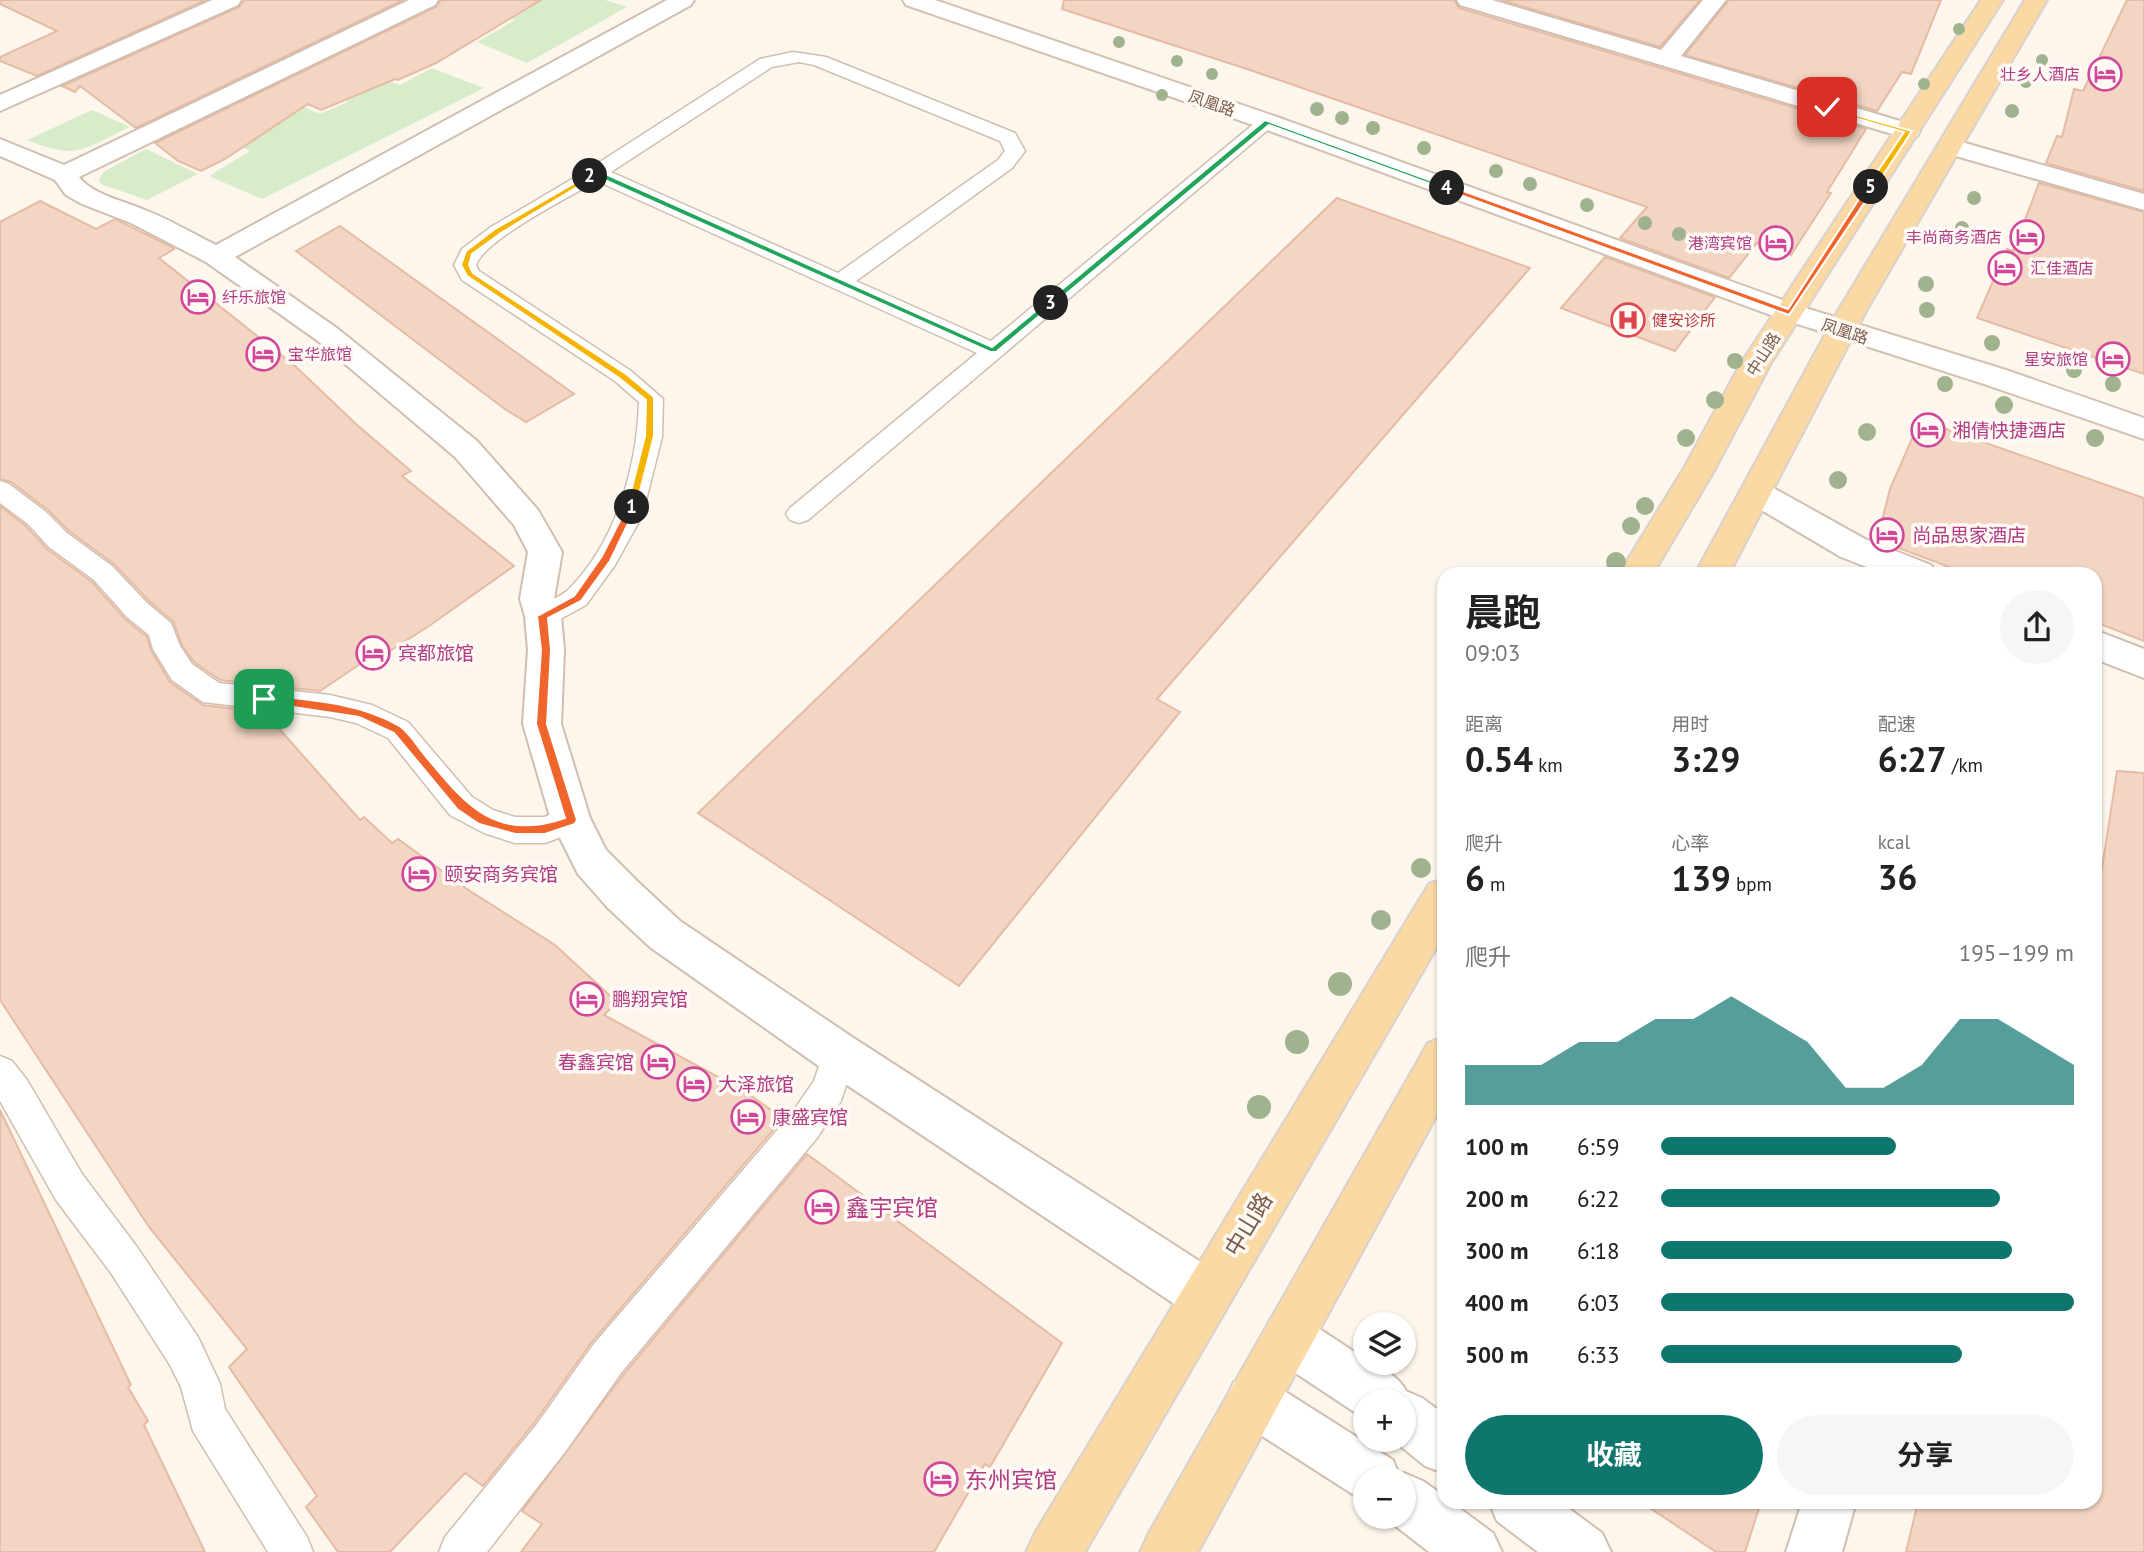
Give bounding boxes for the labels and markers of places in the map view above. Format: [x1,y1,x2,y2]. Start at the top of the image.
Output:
hotel icon: 壮乡人酒店 [2086,55,2124,93]
place label: 壮乡人酒店 [2000,64,2080,84]
pin [1797,77,1857,137]
pin: 2 [572,158,608,194]
pin: 4 [1430,170,1464,206]
pin: 5 [1854,170,1888,204]
hotel icon: 丰尚商务酒店 [2008,218,2046,256]
hotel icon: 港湾宾馆 [1757,224,1795,262]
place label: 丰尚商务酒店 [1906,227,2002,247]
place label: 港湾宾馆 [1688,233,1752,253]
hotel icon: 汇佳酒店 [1986,249,2024,287]
place label: 汇佳酒店 [2030,258,2094,278]
hotel icon: 纤乐旅馆 [179,278,217,316]
pin: 3 [1034,286,1068,320]
place label: 纤乐旅馆 [222,287,286,307]
hospital icon: 健安诊所 [1609,301,1647,339]
place label: 健安诊所 [1652,310,1716,330]
hotel icon: 宝华旅馆 [244,335,282,373]
hotel icon: 星安旅馆 [2094,340,2132,378]
place label: 宝华旅馆 [288,344,352,364]
place label: 星安旅馆 [2024,349,2088,369]
hotel icon: 湘倩快捷酒店 [1909,411,1947,449]
place label: 湘倩快捷酒店 [1952,418,2066,442]
pin: 1 [614,490,650,524]
hotel icon: 尚品思家酒店 [1868,516,1906,554]
place label: 尚品思家酒店 [1912,523,2026,547]
hotel icon: 宾都旅馆 [354,634,392,672]
place label: 宾都旅馆 [398,641,474,665]
pin [234,669,294,729]
hotel icon: 颐安商务宾馆 [400,855,438,893]
place label: 颐安商务宾馆 [444,862,558,886]
hotel icon: 鹏翔宾馆 [568,980,606,1018]
place label: 鹏翔宾馆 [612,987,688,1011]
hotel icon: 春鑫宾馆 [639,1043,677,1081]
place label: 春鑫宾馆 [558,1050,634,1074]
hotel icon: 大泽旅馆 [675,1065,713,1103]
place label: 大泽旅馆 [718,1072,794,1096]
hotel icon: 康盛宾馆 [729,1098,767,1136]
place label: 康盛宾馆 [772,1105,848,1129]
hotel icon: 鑫宇宾馆 [803,1188,841,1226]
place label: 鑫宇宾馆 [846,1193,938,1222]
hotel icon: 东州宾馆 [922,1460,960,1498]
place label: 东州宾馆 [965,1465,1057,1494]

